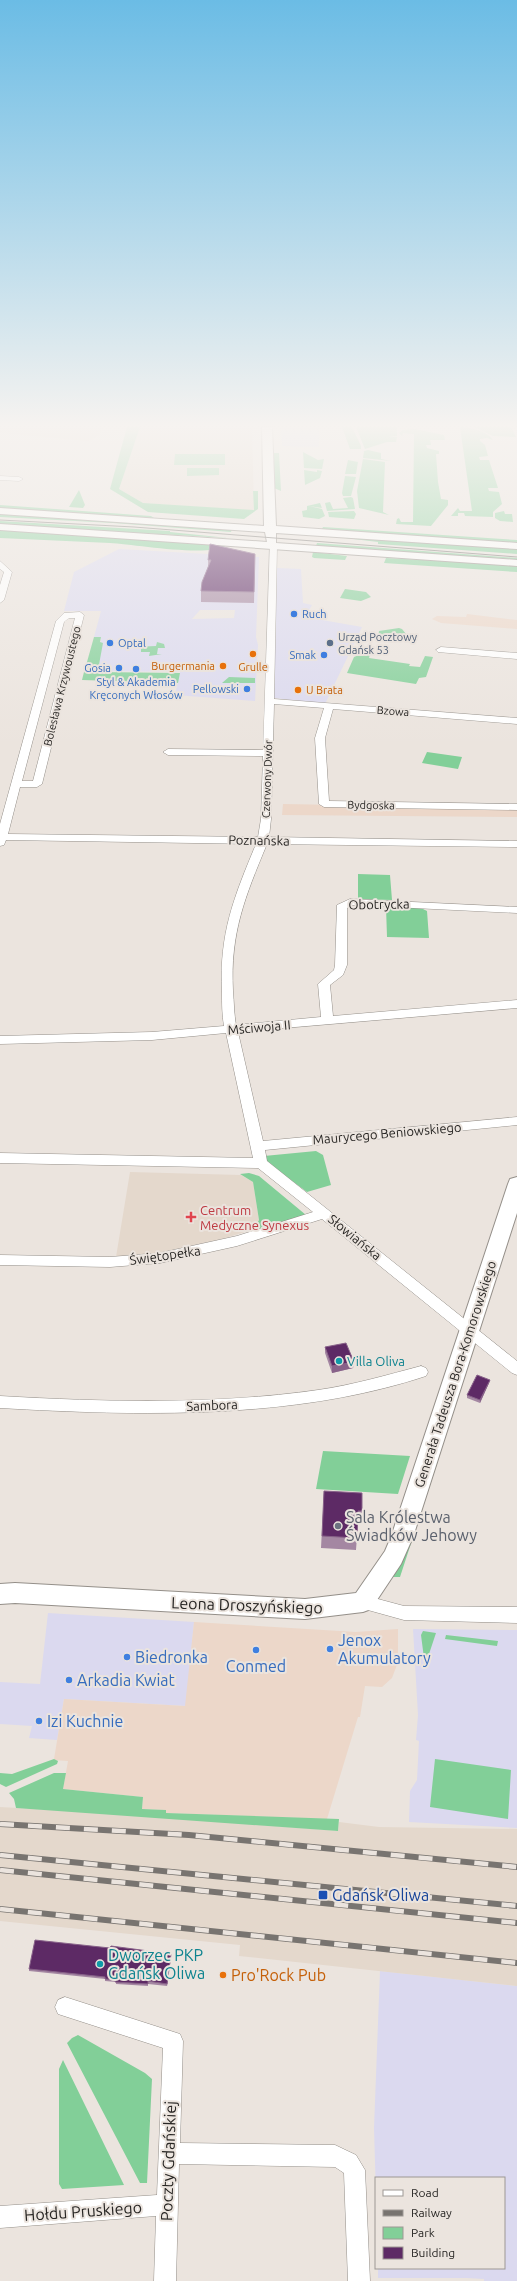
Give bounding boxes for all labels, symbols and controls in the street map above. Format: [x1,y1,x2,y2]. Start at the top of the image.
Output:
place label: Ruch [302,608,327,620]
marker: Ruch [289,609,299,619]
street label: Bolesława Krzywoustego [41,625,83,747]
place label: Urząd Pocztowy Gdańsk 53 [338,631,418,656]
place label: Optal [118,637,146,649]
marker: Optal [105,638,115,648]
marker: Urząd Pocztowy Gdańsk 53 [325,638,335,648]
marker: Grulle [248,649,258,659]
place label: Smak [290,649,316,661]
marker: Smak [319,650,329,660]
place label: Burgermania [151,660,215,672]
marker: Burgermania [218,661,228,671]
place label: Grulle [238,661,268,673]
place label: Gosia [84,662,111,674]
marker: Gosia [114,663,124,673]
marker: Styl & Akademia Kręconych Włosów [131,664,141,674]
place label: Styl & Akademia Kręconych Włosów [89,676,183,701]
place label: Pellowski [193,683,239,695]
marker: Pellowski [242,684,252,694]
place label: U Brata [306,684,343,696]
marker: U Brata [293,685,303,695]
street label: Bzowa [376,704,410,718]
street label: Czerwony Dwór [260,739,274,818]
street label: Bydgoska [347,799,395,811]
street label: Poznańska [228,832,290,848]
street label: Obotrycka [348,896,410,912]
street label: Mściwoja II [227,1017,291,1037]
street label: Maurycego Beniowskiego [312,1120,462,1146]
place label: Centrum Medyczne Synexus [200,1203,309,1232]
marker: Centrum Medyczne Synexus [185,1211,197,1223]
street label: Słowiańska [326,1211,384,1263]
street label: Świętopełka [129,1243,201,1267]
street label: Generała Tadeusza Bora-Komorowskiego [412,1259,498,1489]
place label: Villa Oliva [347,1354,405,1368]
marker: Villa Oliva [334,1356,344,1366]
street label: Sambora [186,1397,238,1413]
place label: Sala Królestwa Świadków Jehowy [346,1508,477,1544]
marker: Sala Królestwa Świadków Jehowy [333,1521,343,1531]
street label: Leona Droszyńskiego [171,1593,323,1617]
place label: Jenox Akumulatory [338,1631,431,1667]
marker: Jenox Akumulatory [325,1644,335,1654]
marker: Conmed [251,1645,261,1655]
place label: Biedronka [135,1648,208,1666]
marker: Biedronka [122,1652,132,1662]
place label: Conmed [226,1657,286,1675]
place label: Arkadia Kwiat [77,1671,176,1689]
marker: Arkadia Kwiat [64,1675,74,1685]
place label: Izi Kuchnie [47,1712,123,1730]
marker: Izi Kuchnie [34,1716,44,1726]
place label: Gdańsk Oliwa [332,1886,429,1904]
marker: Gdańsk Oliwa [317,1889,329,1901]
place label: Dworzec PKP Gdańsk Oliwa [108,1946,205,1982]
marker: Dworzec PKP Gdańsk Oliwa [95,1959,105,1969]
place label: Pro'Rock Pub [231,1966,326,1984]
marker: Pro'Rock Pub [218,1970,228,1980]
street label: Poczty Gdańskiej [157,2101,179,2221]
legend [375,2177,505,2269]
text: Road [411,2186,439,2199]
street label: Hołdu Pruskiego [24,2198,142,2224]
text: Railway [411,2206,452,2219]
text: Park [411,2226,435,2239]
text: Building [411,2246,455,2259]

